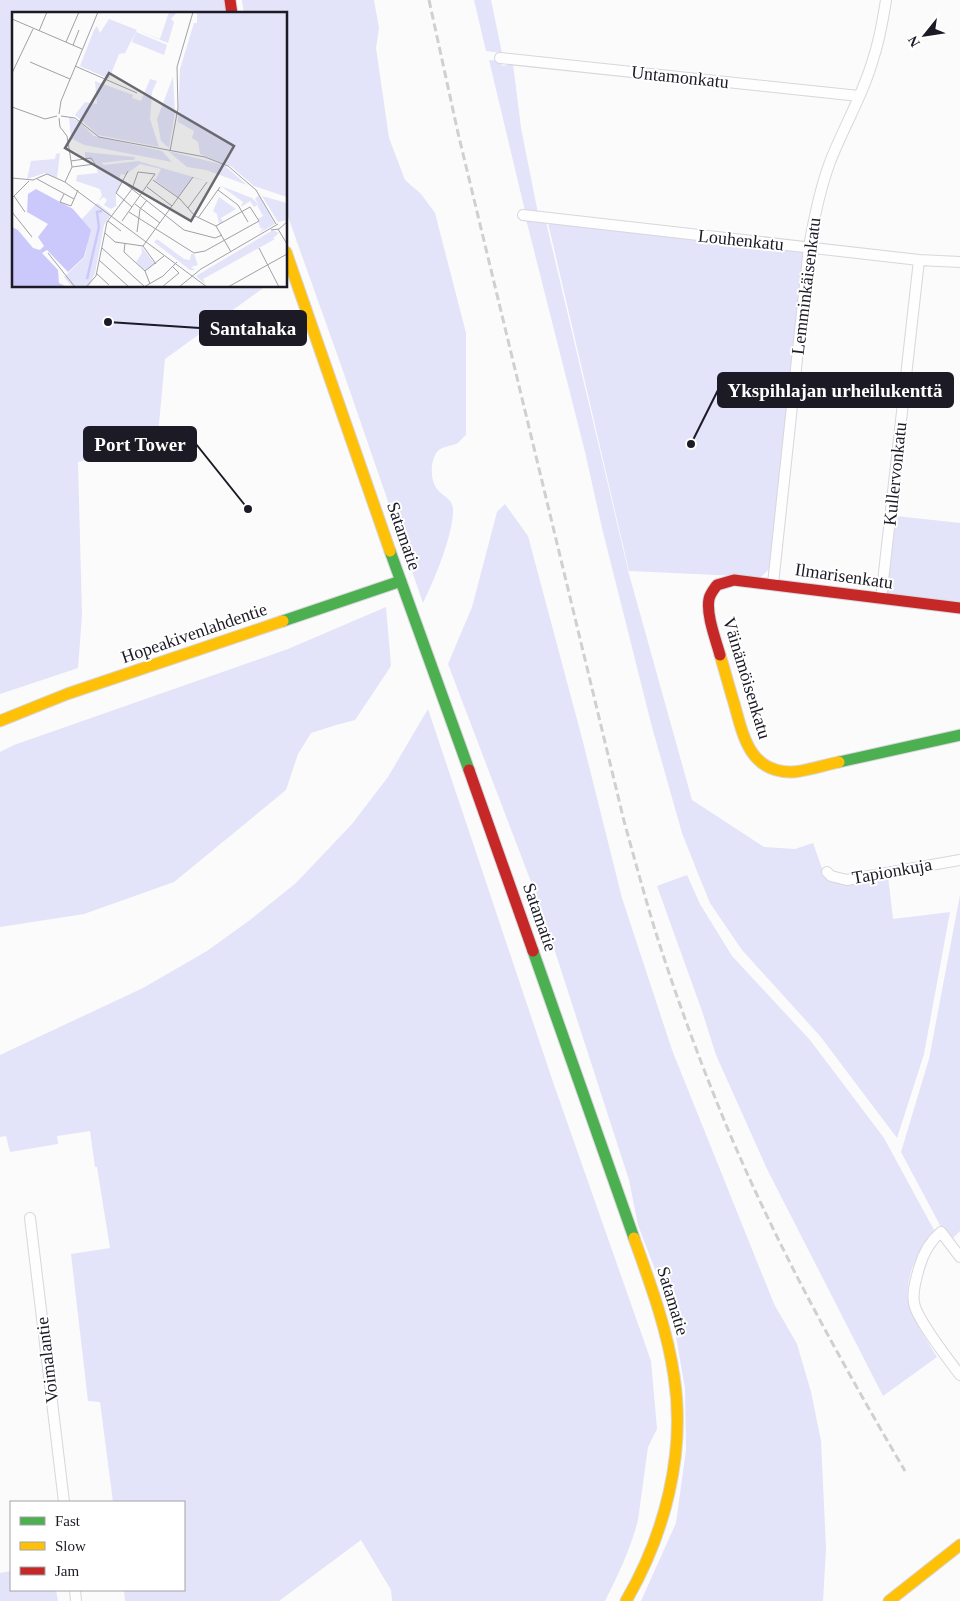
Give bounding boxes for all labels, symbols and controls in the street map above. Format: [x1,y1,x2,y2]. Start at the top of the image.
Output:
north arrow [900,10,950,60]
inset map [12,12,288,288]
text: N [905,33,923,49]
street label: Untamonkatu [630,62,730,92]
street label: Lemminkäisenkatu [788,216,824,356]
street label: Louhenkatu [697,226,785,254]
callout: Santahaka [200,311,306,345]
text: Santahaka [210,318,297,339]
callout: Ykspihlajan urheilukenttä [718,373,953,407]
text: Ykspihlajan urheilukenttä [728,380,943,401]
street label: Kullervonkatu [880,421,910,527]
callout: Port Tower [84,427,196,461]
text: Port Tower [94,434,186,455]
street label: Satamatie [383,499,425,573]
street label: Ilmarisenkatu [794,559,894,593]
street label: Hopeakivenlahdentie [118,599,270,667]
street label: Väinämöisenkatu [719,615,775,741]
street label: Tapionkuja [851,854,933,888]
street label: Satamatie [519,880,561,954]
street label: Satamatie [653,1264,693,1338]
street label: Voimalantie [32,1316,62,1404]
legend [10,1501,185,1591]
text: Fast [55,1513,81,1529]
text: Slow [55,1538,86,1554]
text: Jam [55,1563,79,1579]

